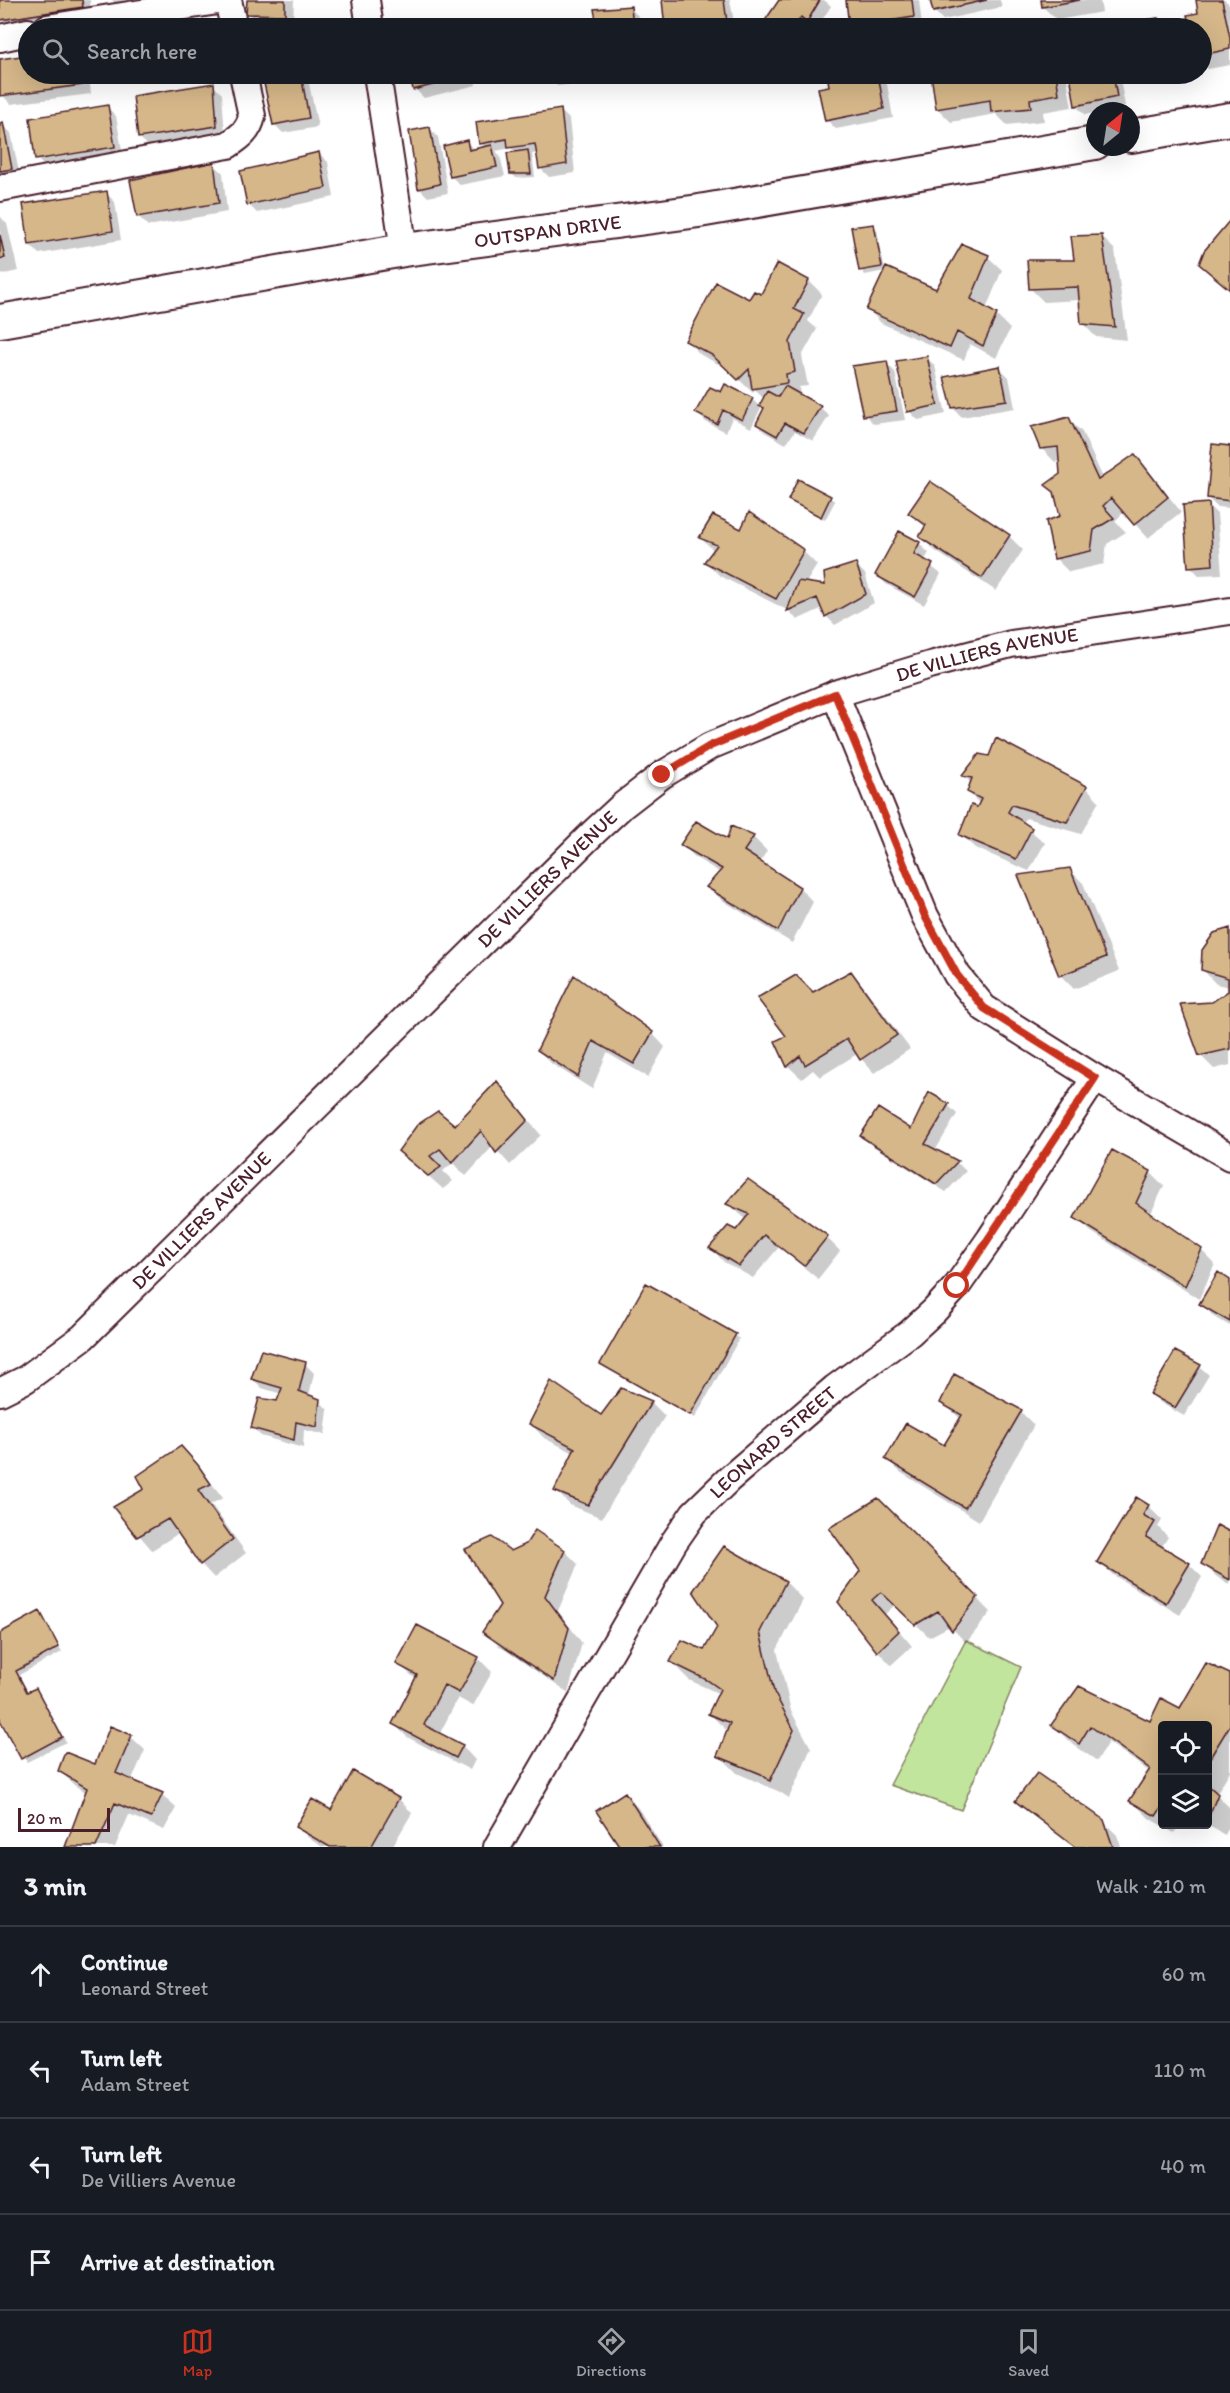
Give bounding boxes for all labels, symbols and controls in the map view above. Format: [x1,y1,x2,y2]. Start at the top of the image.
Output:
search box [18,18,1212,84]
icon: search [39,35,72,68]
text: Search here [87,38,197,65]
north arrow [1086,102,1140,156]
street label: OUTSPAN DRIVE [473,209,623,253]
street label: DE VILLIERS AVENUE [893,622,1080,687]
route end [648,761,674,787]
street label: DE VILLIERS AVENUE [472,805,622,953]
street label: DE VILLIERS AVENUE [126,1146,276,1294]
route start [943,1272,969,1298]
street label: LEONARD STREET [704,1380,841,1503]
map controls [1158,1721,1212,1829]
button: locate [1158,1721,1212,1775]
button: layers [1158,1775,1212,1829]
scale bar [18,1805,110,1832]
text: 20 m [27,1809,62,1828]
text: 3 min [24,1870,86,1902]
text: Walk · 210 m [1096,1874,1206,1898]
text: Continue [81,1949,168,1976]
icon: ahead [24,1958,57,1991]
text: 60 m [1162,1962,1206,1986]
text: Leonard Street [81,1976,208,2000]
text: Turn left [81,2045,162,2072]
icon: left [24,2054,57,2087]
text: 110 m [1154,2058,1206,2082]
text: Adam Street [81,2072,189,2096]
text: Turn left [81,2141,162,2168]
icon: left [24,2150,57,2183]
text: 40 m [1160,2154,1206,2178]
text: De Villiers Avenue [81,2168,236,2192]
icon: arrive [24,2246,57,2279]
text: Arrive at destination [81,2249,275,2276]
tab: Map [181,2325,214,2380]
tab: Directions [576,2325,646,2380]
tab: Saved [1008,2325,1049,2380]

